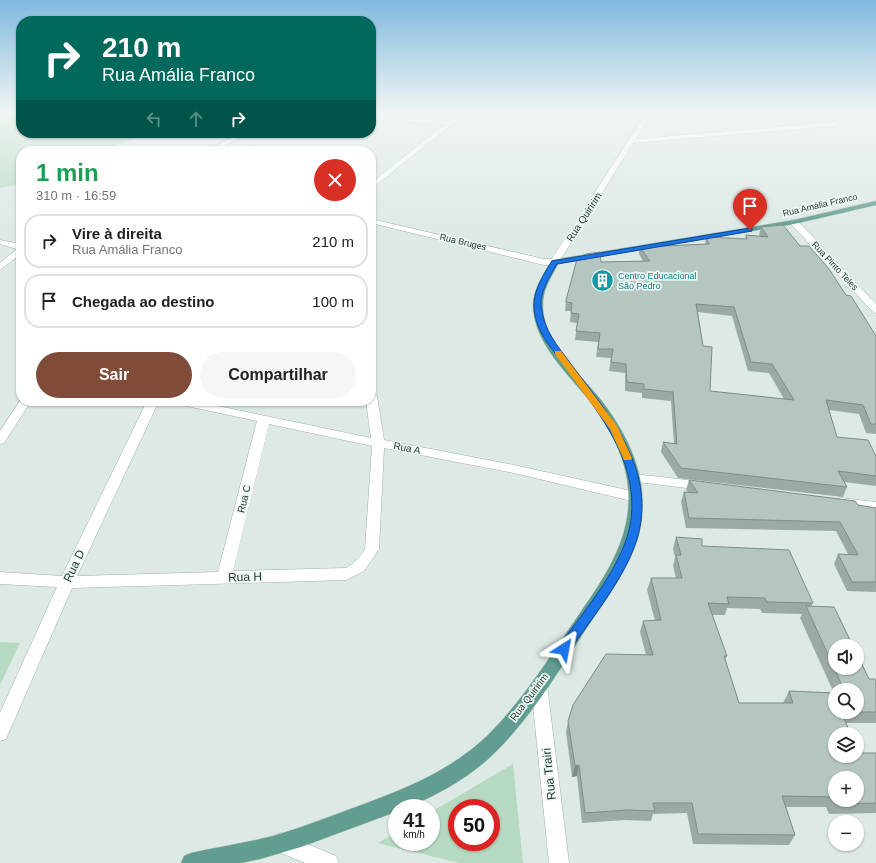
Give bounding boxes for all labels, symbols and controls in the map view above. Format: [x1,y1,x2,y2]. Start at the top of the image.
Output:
icon: right [36,32,88,84]
text: 210 m [102,32,181,63]
text: Rua Amália Franco [102,65,255,85]
icon: left [143,108,165,130]
icon: ahead [185,108,207,130]
icon: right [227,108,249,130]
text: 1 min [36,159,99,186]
button: close [314,159,356,201]
text: 310 m · 16:59 [36,188,116,203]
pin [733,189,767,230]
street label: Rua Quiririm [564,190,604,244]
street label: Rua Amália Franco [782,192,858,218]
icon: arrive [739,195,761,217]
text: Vire à direita [72,225,162,242]
icon: right [38,230,60,252]
street label: Rua Bruges [439,232,488,252]
text: 210 m [312,233,354,250]
street label: Rua Pinto Teles [810,240,860,293]
text: Rua Amália Franco [72,242,183,257]
building icon: Centro Educacional São Pedro [589,268,615,294]
place label: Centro Educacional São Pedro [618,271,697,291]
icon: arrive [38,290,60,312]
text: Chegada ao destino [72,293,215,310]
text: 100 m [312,293,354,310]
button: Sair [36,352,192,398]
button: Compartilhar [200,352,356,398]
street label: Rua A [393,440,422,456]
street label: Rua C [235,484,253,514]
street label: Rua D [60,547,88,584]
street label: Rua H [228,569,262,585]
position arrow [543,628,585,670]
map controls [828,639,864,851]
button: sound [828,639,864,675]
street label: Rua Quiririm [508,671,550,723]
button: search [828,683,864,719]
button: layers [828,727,864,763]
street label: Rua Trairi [539,747,559,801]
button: + [828,771,864,807]
speed limit sign: 50 [448,799,500,851]
text: 41 [403,809,425,831]
button: − [828,815,864,851]
text: km/h [403,829,425,840]

